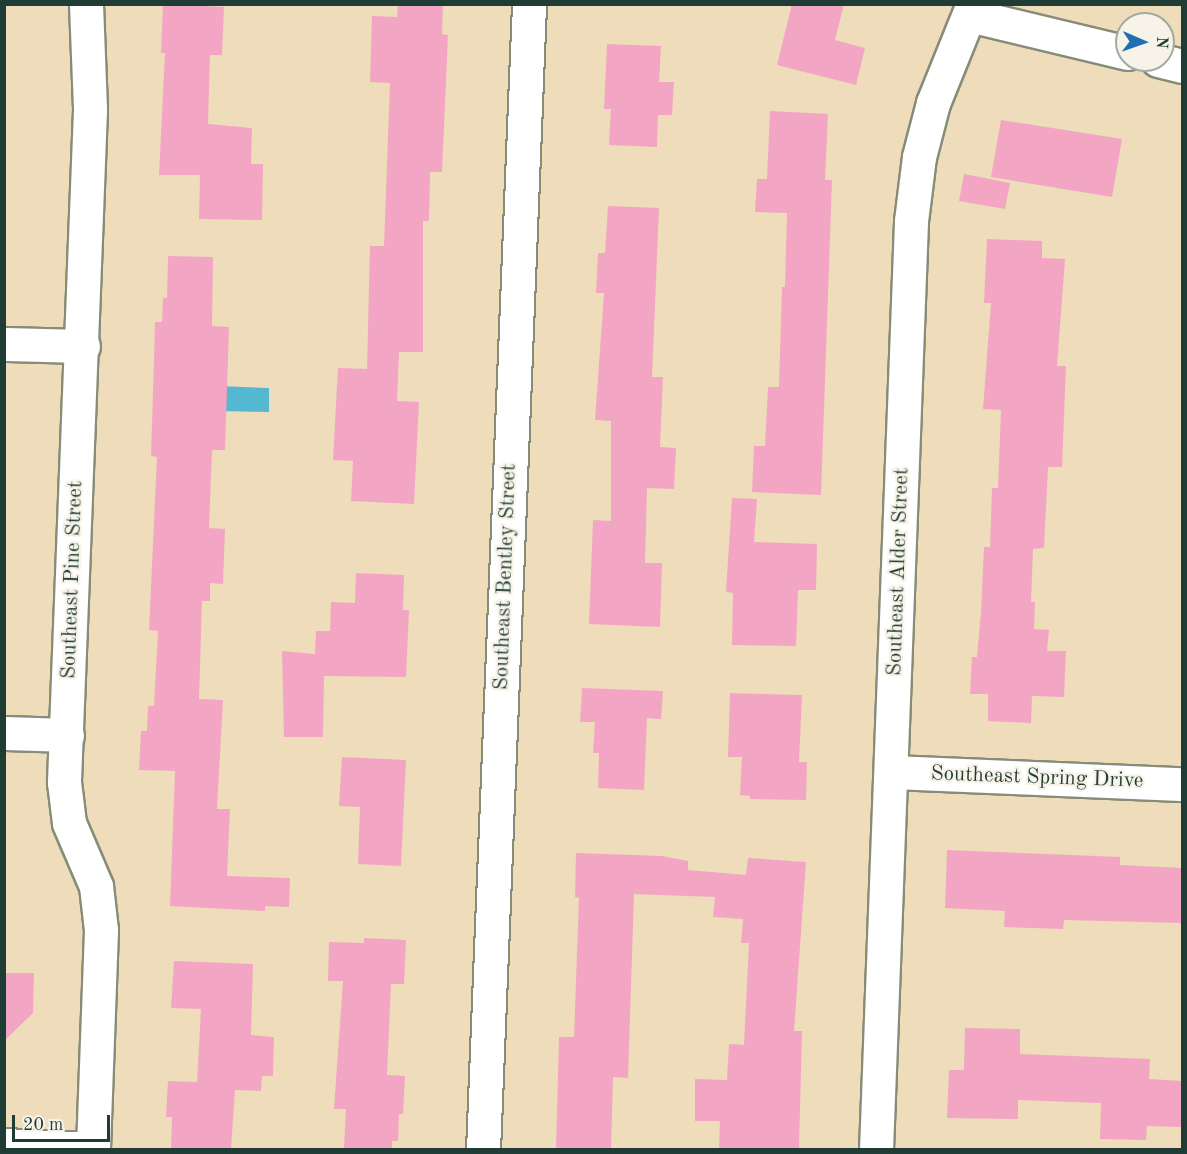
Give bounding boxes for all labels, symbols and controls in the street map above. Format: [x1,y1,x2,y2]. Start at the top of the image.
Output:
north arrow [1115,12,1175,72]
text: N [1153,36,1169,49]
street label: Southeast Bentley Street [489,463,523,691]
street label: Southeast Alder Street [883,467,915,677]
street label: Southeast Pine Street [57,480,89,680]
street label: Southeast Spring Drive [930,762,1144,794]
scale bar [15,1103,112,1141]
text: 20 m [23,1116,63,1134]

